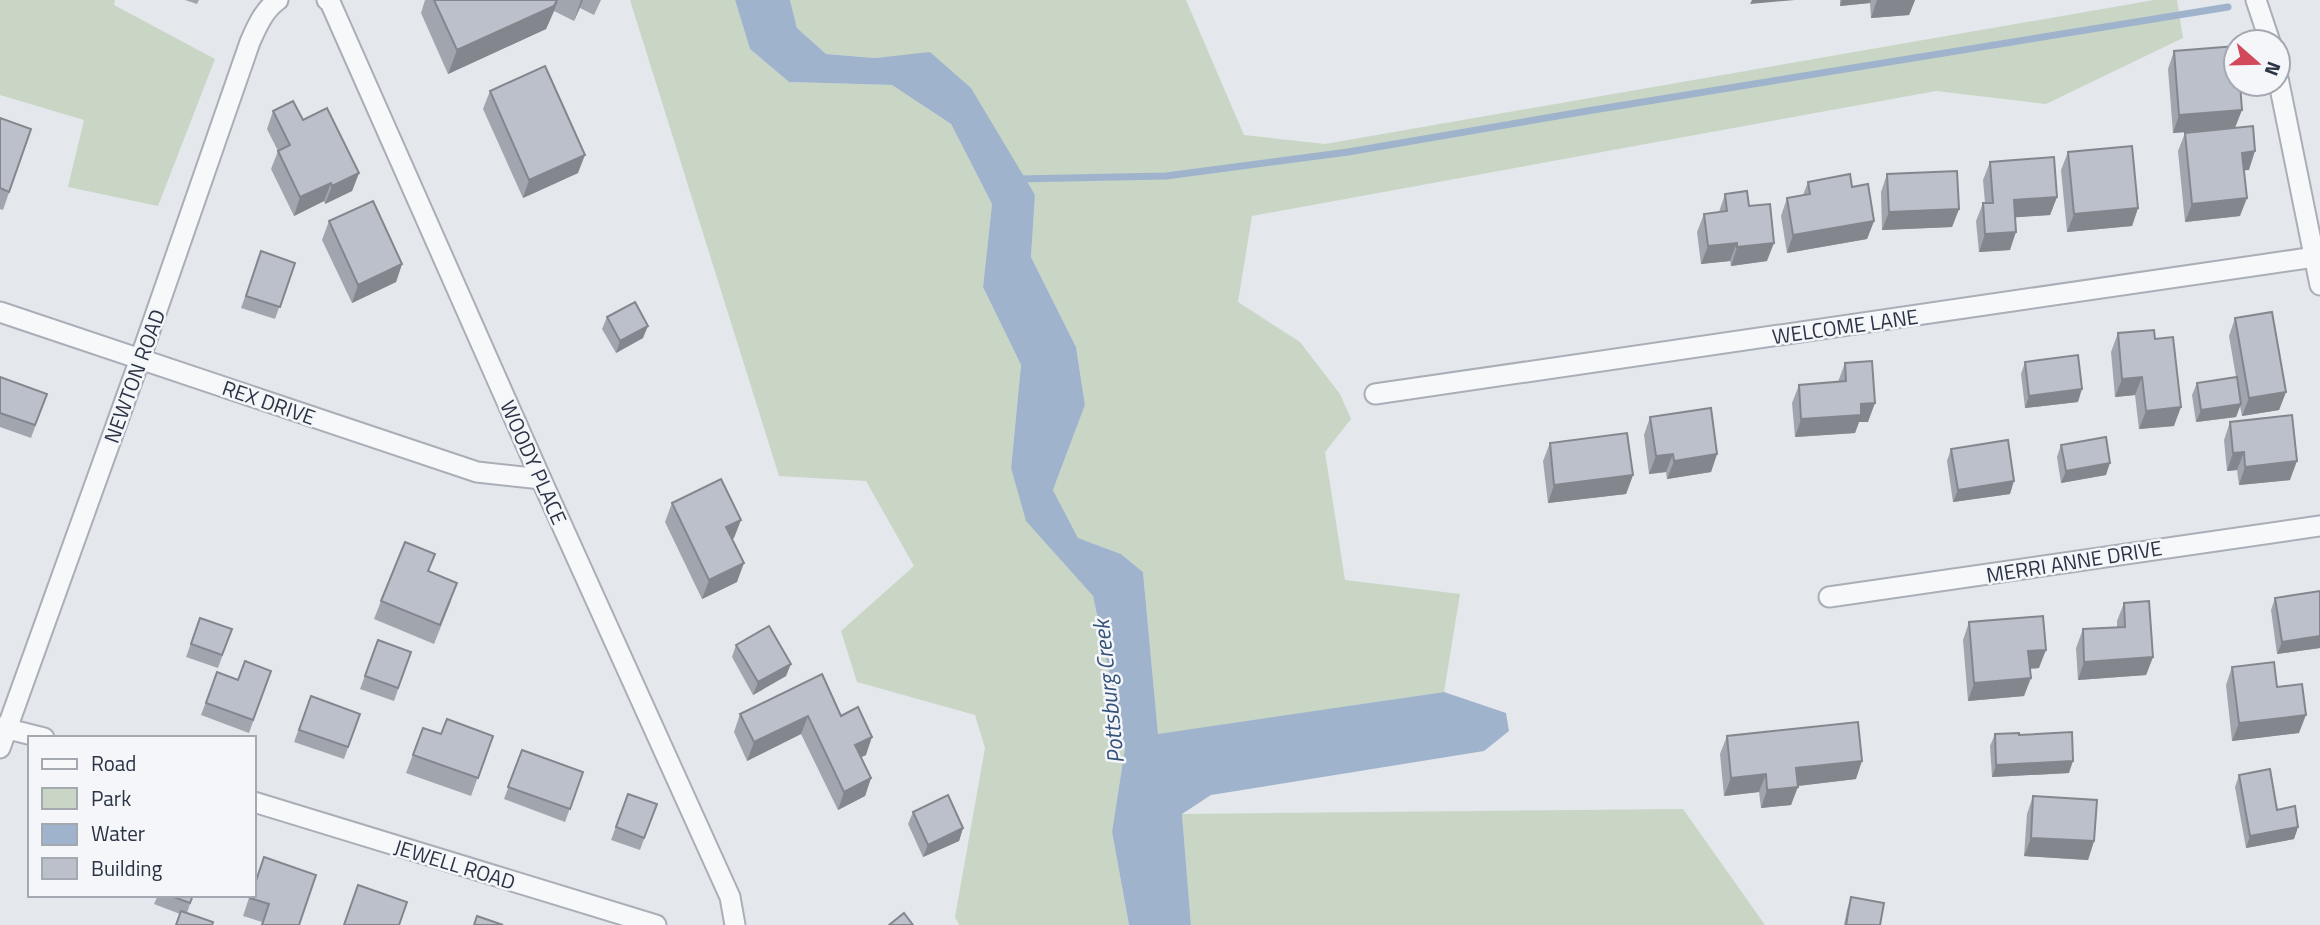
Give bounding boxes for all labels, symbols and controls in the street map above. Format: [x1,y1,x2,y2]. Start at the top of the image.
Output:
north arrow [2222,28,2292,98]
text: N [2258,58,2289,80]
street label: WELCOME LANE [1770,300,1920,352]
street label: NEWTON ROAD [95,305,173,447]
street label: REX DRIVE [218,371,320,433]
street label: WOODY PLACE [492,395,576,529]
street label: MERRI ANNE DRIVE [1984,531,2164,591]
water label: Pottsburg Creek [1083,616,1133,766]
legend [28,736,256,897]
text: Road [91,747,136,779]
text: Park [91,782,131,814]
text: Water [91,817,145,849]
street label: JEWELL ROAD [390,830,520,898]
text: Building [91,852,163,884]

